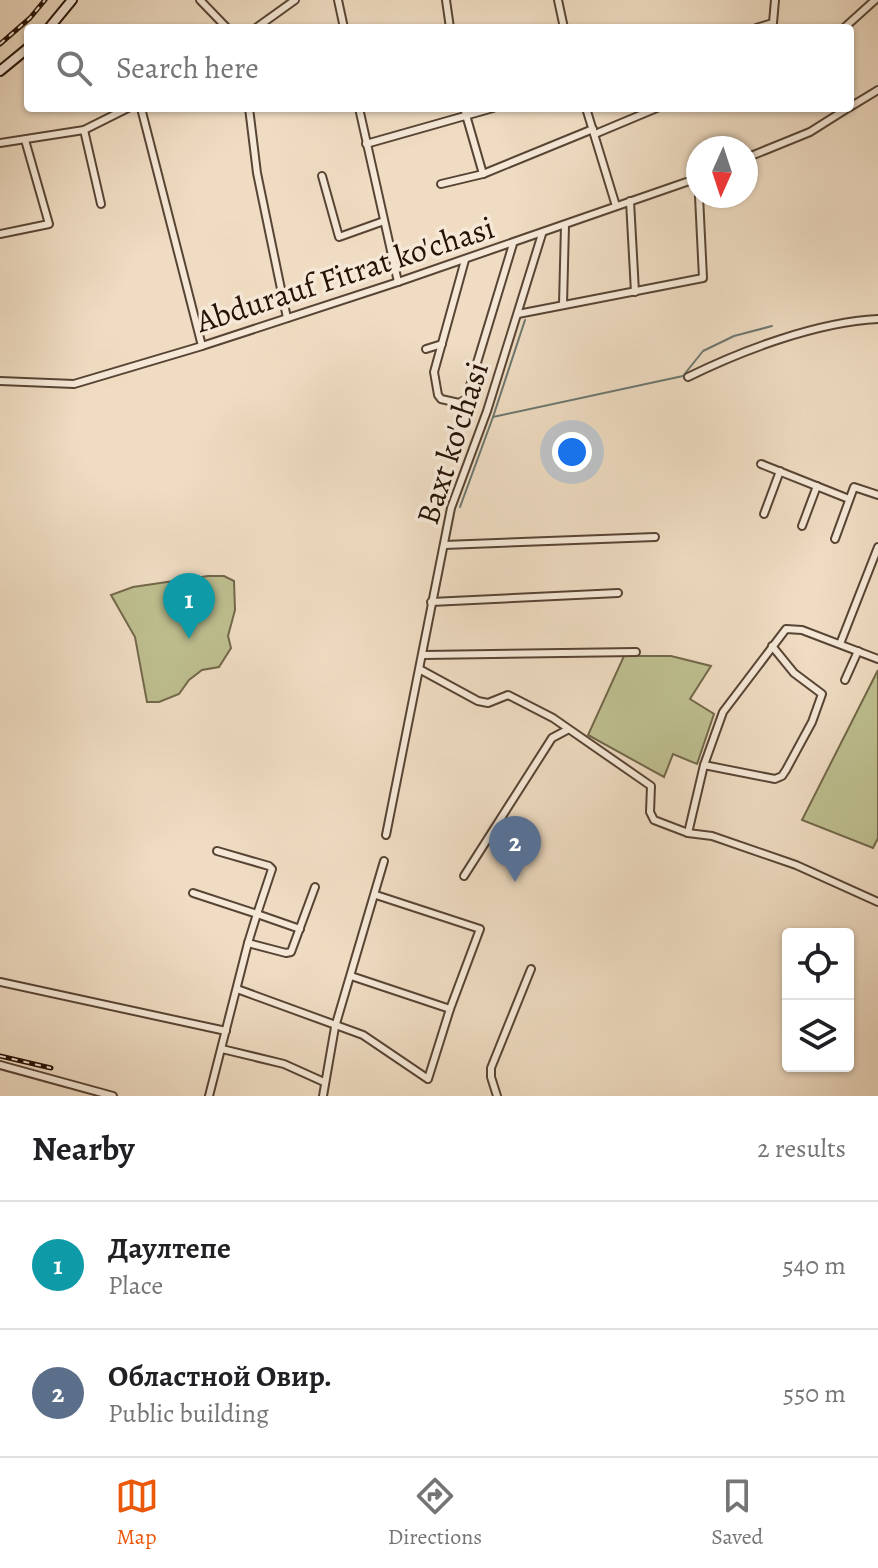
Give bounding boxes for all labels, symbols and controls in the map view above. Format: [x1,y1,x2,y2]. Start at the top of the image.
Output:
search box [24,24,854,112]
icon: search [52,46,96,90]
text: Search here [116,48,259,88]
north arrow [686,136,758,208]
street label: Abdurauf Fitrat ko'chasi [189,205,500,343]
street label: Baxt ko'chasi [405,356,499,530]
your location [552,432,592,472]
pin: 1 [163,573,215,639]
pin: 2 [489,816,541,882]
map controls [782,928,854,1072]
button: locate [782,928,854,1000]
button: layers [782,1000,854,1072]
text: Nearby [32,1125,135,1172]
text: 2 results [757,1131,846,1166]
text: Даултепе [108,1228,231,1268]
text: 1 [53,1248,63,1283]
text: 540 m [782,1248,846,1283]
text: Place [108,1268,163,1303]
text: Областной Овир. [108,1356,332,1396]
text: 2 [52,1376,64,1411]
text: 550 m [783,1376,846,1411]
text: Public building [108,1396,269,1431]
tab: Map [115,1474,159,1552]
tab: Directions [388,1474,482,1552]
tab: Saved [711,1474,763,1552]

